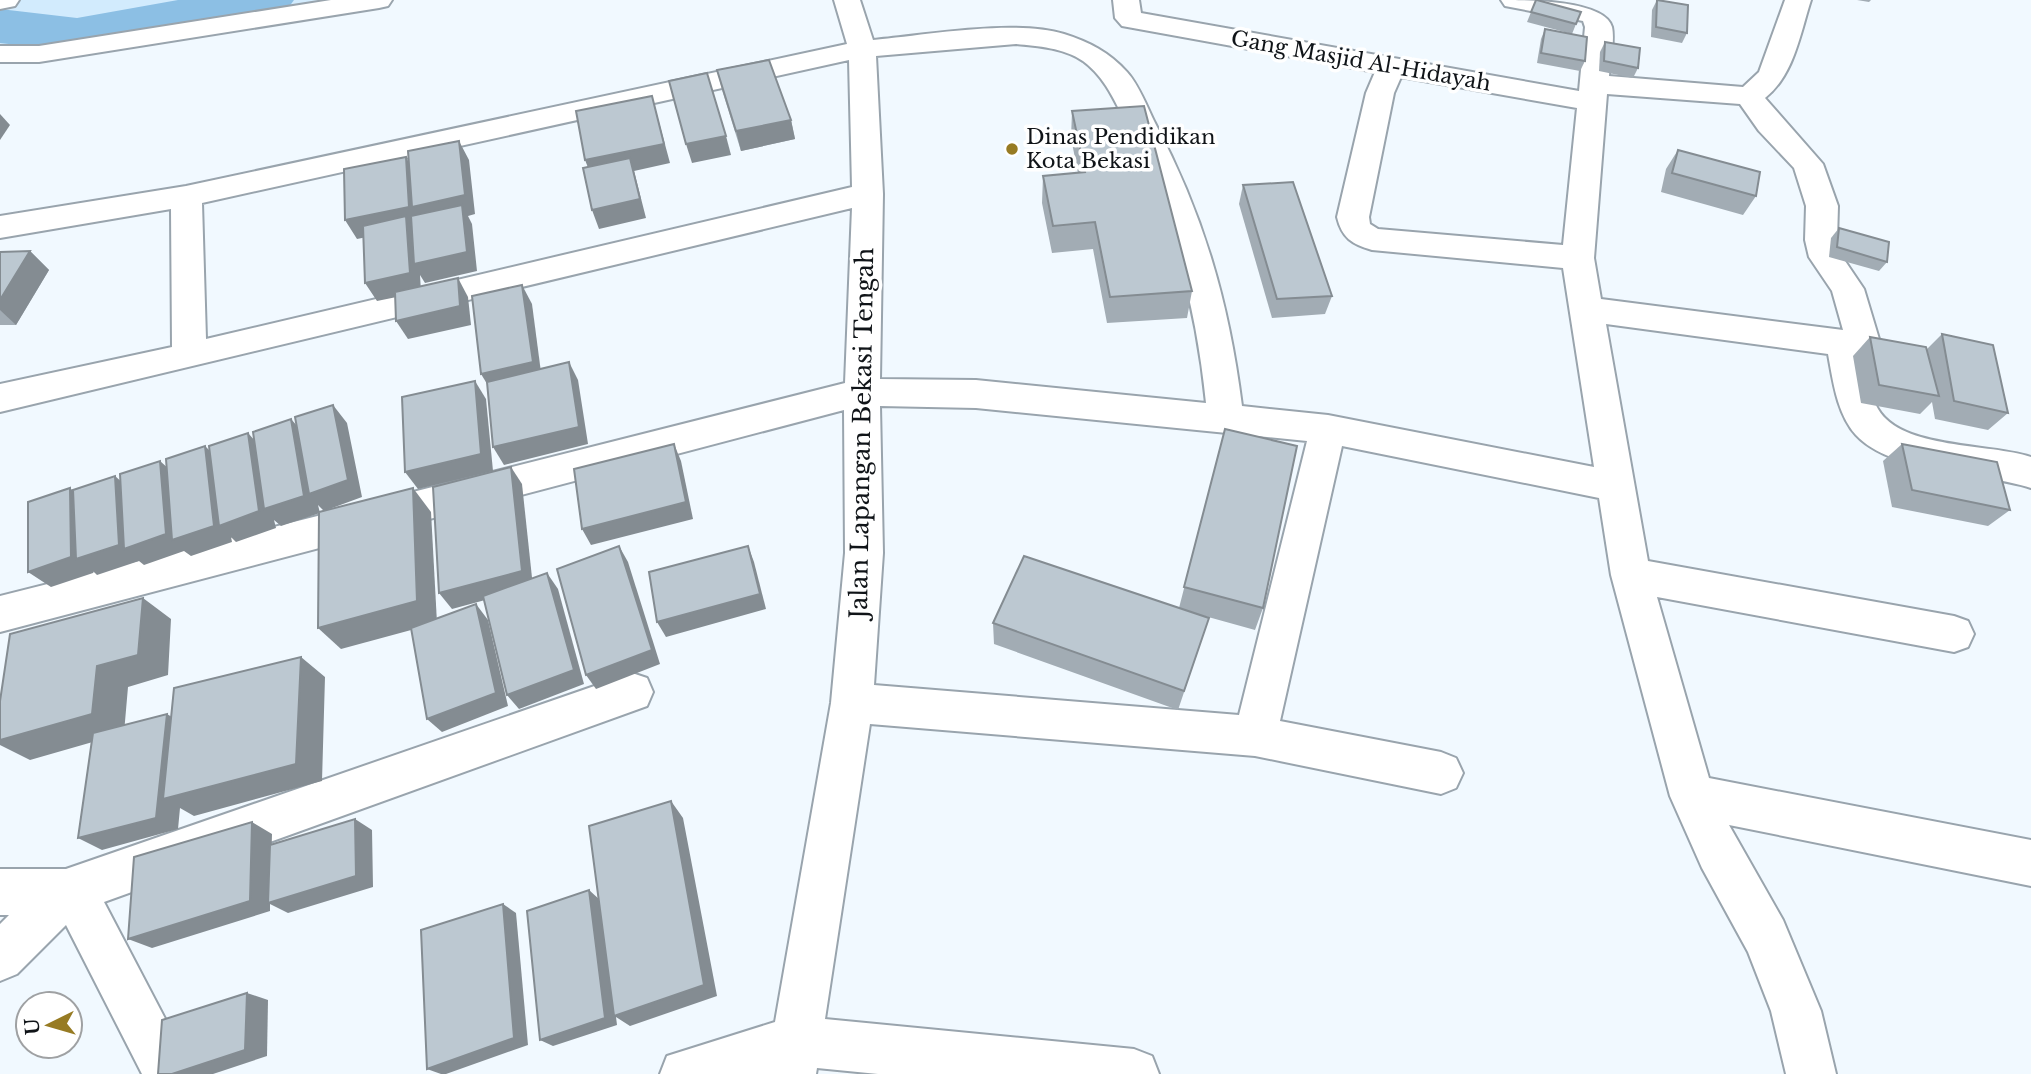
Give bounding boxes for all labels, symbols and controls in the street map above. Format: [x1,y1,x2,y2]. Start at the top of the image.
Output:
street label: Gang Masjid Al-Hidayah [1229,25,1493,97]
place label: Dinas Pendidikan Kota Bekasi [1026,124,1215,174]
marker: Dinas Pendidikan Kota Bekasi [1004,141,1020,157]
street label: Jalan Lapangan Bekasi Tengah [844,247,879,622]
north arrow [14,990,84,1060]
text: U [20,1017,45,1036]

